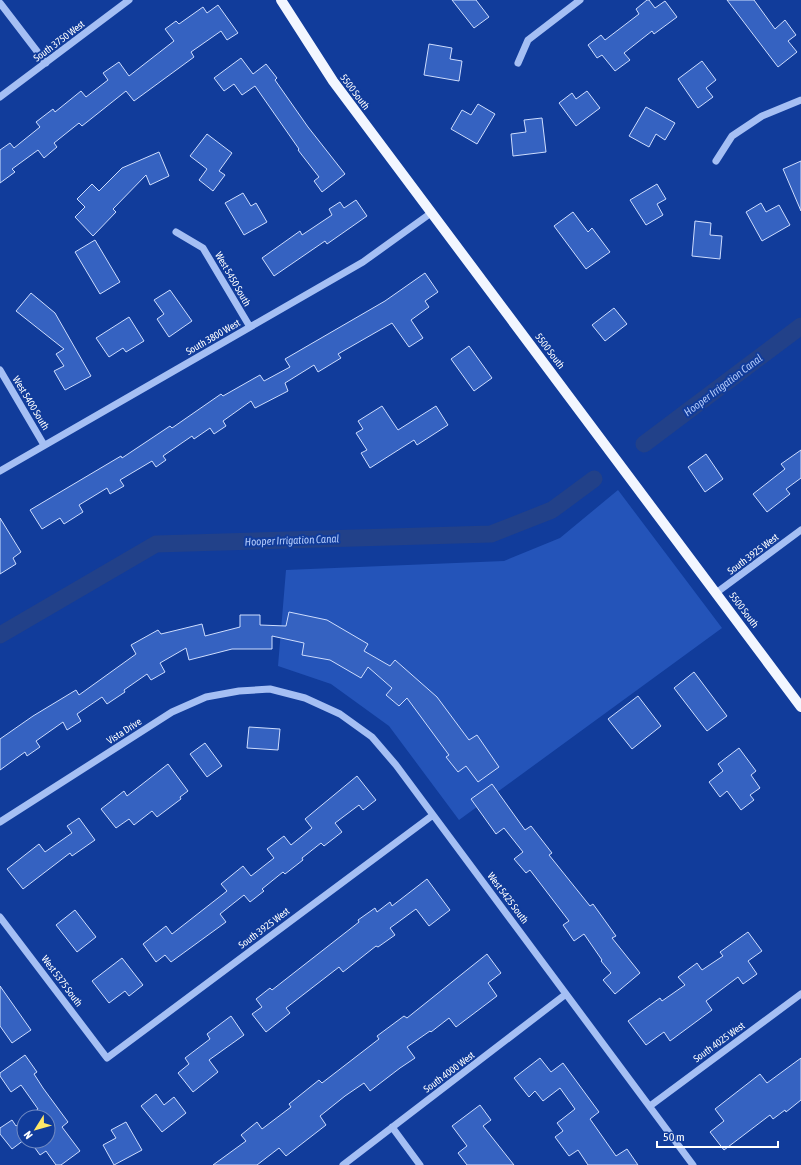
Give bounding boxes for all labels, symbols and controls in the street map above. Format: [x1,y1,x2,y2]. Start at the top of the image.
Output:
street label: South 3750 West [31,18,87,64]
street label: 5500 South [338,72,372,112]
street label: West 5450 South [213,250,253,308]
street label: South 3800 West [184,317,242,357]
street label: 5500 South [533,331,567,371]
water label: Hooper Irrigation Canal [682,352,765,418]
street label: West 5400 South [11,374,51,432]
street label: South 3925 West [725,531,781,577]
water label: Hooper Irrigation Canal [244,532,340,548]
street label: 5500 South [727,590,761,630]
street label: Vista Drive [105,716,144,746]
street label: West 5425 South [485,870,531,926]
street label: South 3925 West [236,905,292,951]
street label: West 5375 South [39,953,85,1009]
street label: South 4025 West [691,1020,747,1064]
street label: South 4000 West [421,1049,477,1095]
north arrow [16,1109,56,1149]
scale bar [657,1123,778,1149]
text: N [21,1129,35,1141]
text: 50 m [663,1130,685,1144]

